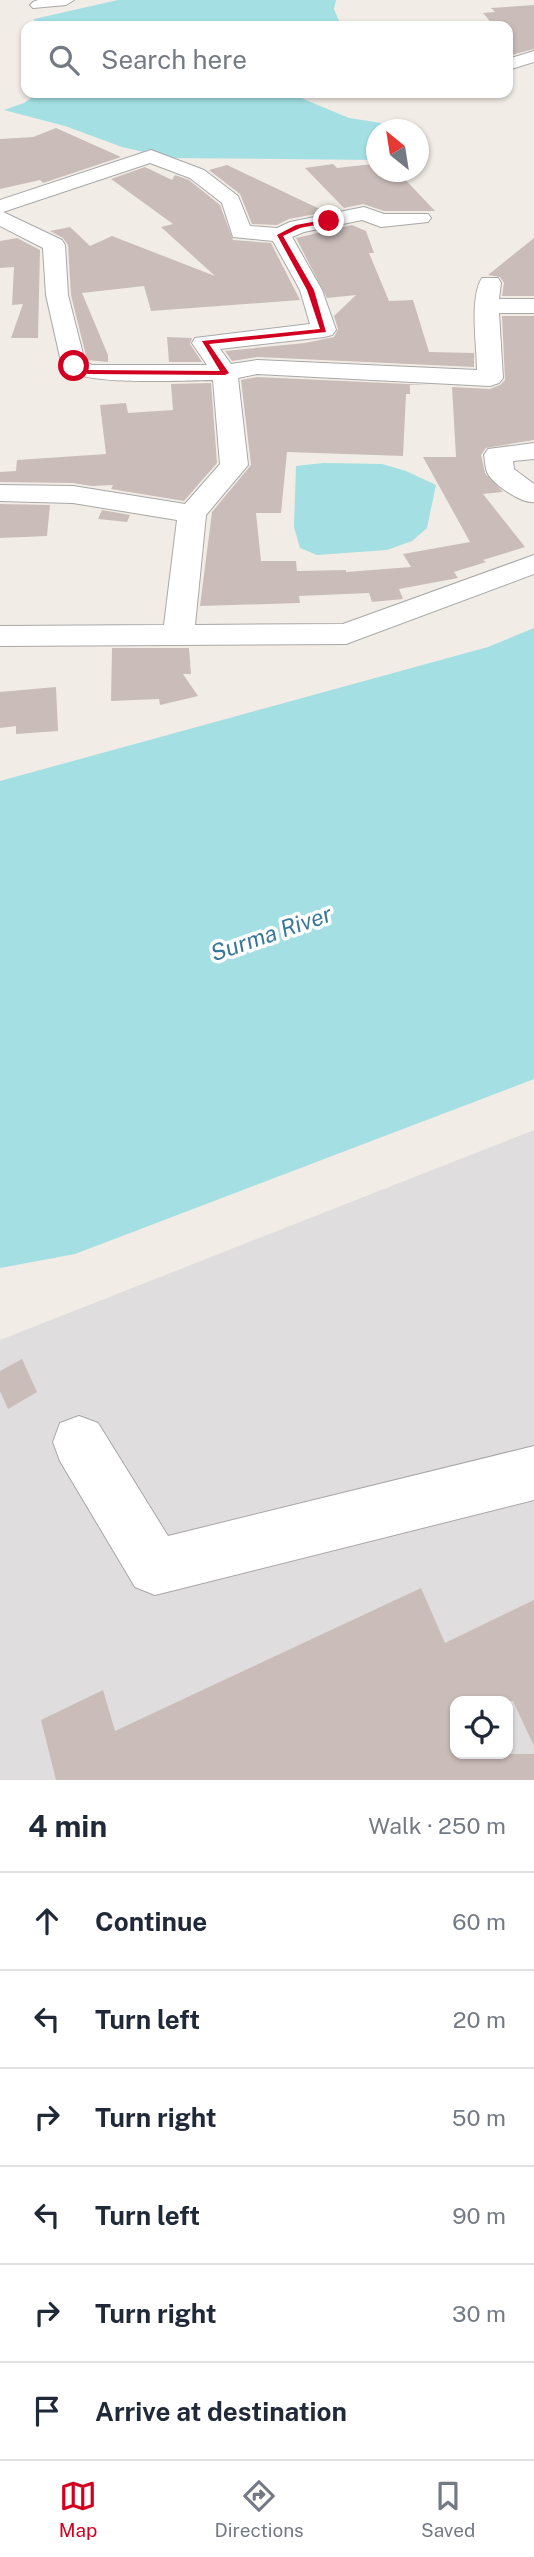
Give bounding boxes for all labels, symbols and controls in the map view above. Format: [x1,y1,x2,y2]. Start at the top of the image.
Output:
search box [21,21,513,98]
icon: search [45,41,83,79]
text: Search here [101,44,247,75]
north arrow [366,119,429,182]
route end [313,205,344,236]
route start [58,350,89,381]
water label: Surma River [207,900,335,966]
map controls [450,1696,513,1759]
button: locate [450,1696,513,1759]
text: 4 min [28,1808,107,1844]
text: Walk · 250 m [368,1812,506,1839]
icon: ahead [28,1902,66,1940]
text: Continue [95,1906,207,1937]
text: 60 m [452,1908,506,1935]
icon: left [28,2000,66,2038]
text: Turn left [95,2004,200,2035]
text: 20 m [453,2006,506,2033]
icon: right [28,2098,66,2136]
text: Turn right [95,2102,217,2133]
text: 50 m [452,2104,506,2131]
icon: left [28,2196,66,2234]
text: Turn left [95,2200,200,2231]
text: 90 m [452,2202,506,2229]
icon: right [28,2294,66,2332]
text: Turn right [95,2298,217,2329]
text: 30 m [452,2300,506,2327]
icon: arrive [28,2392,66,2430]
text: Arrive at destination [95,2396,347,2427]
tab: Map [59,2477,97,2541]
tab: Directions [214,2477,304,2541]
tab: Saved [421,2477,475,2541]

